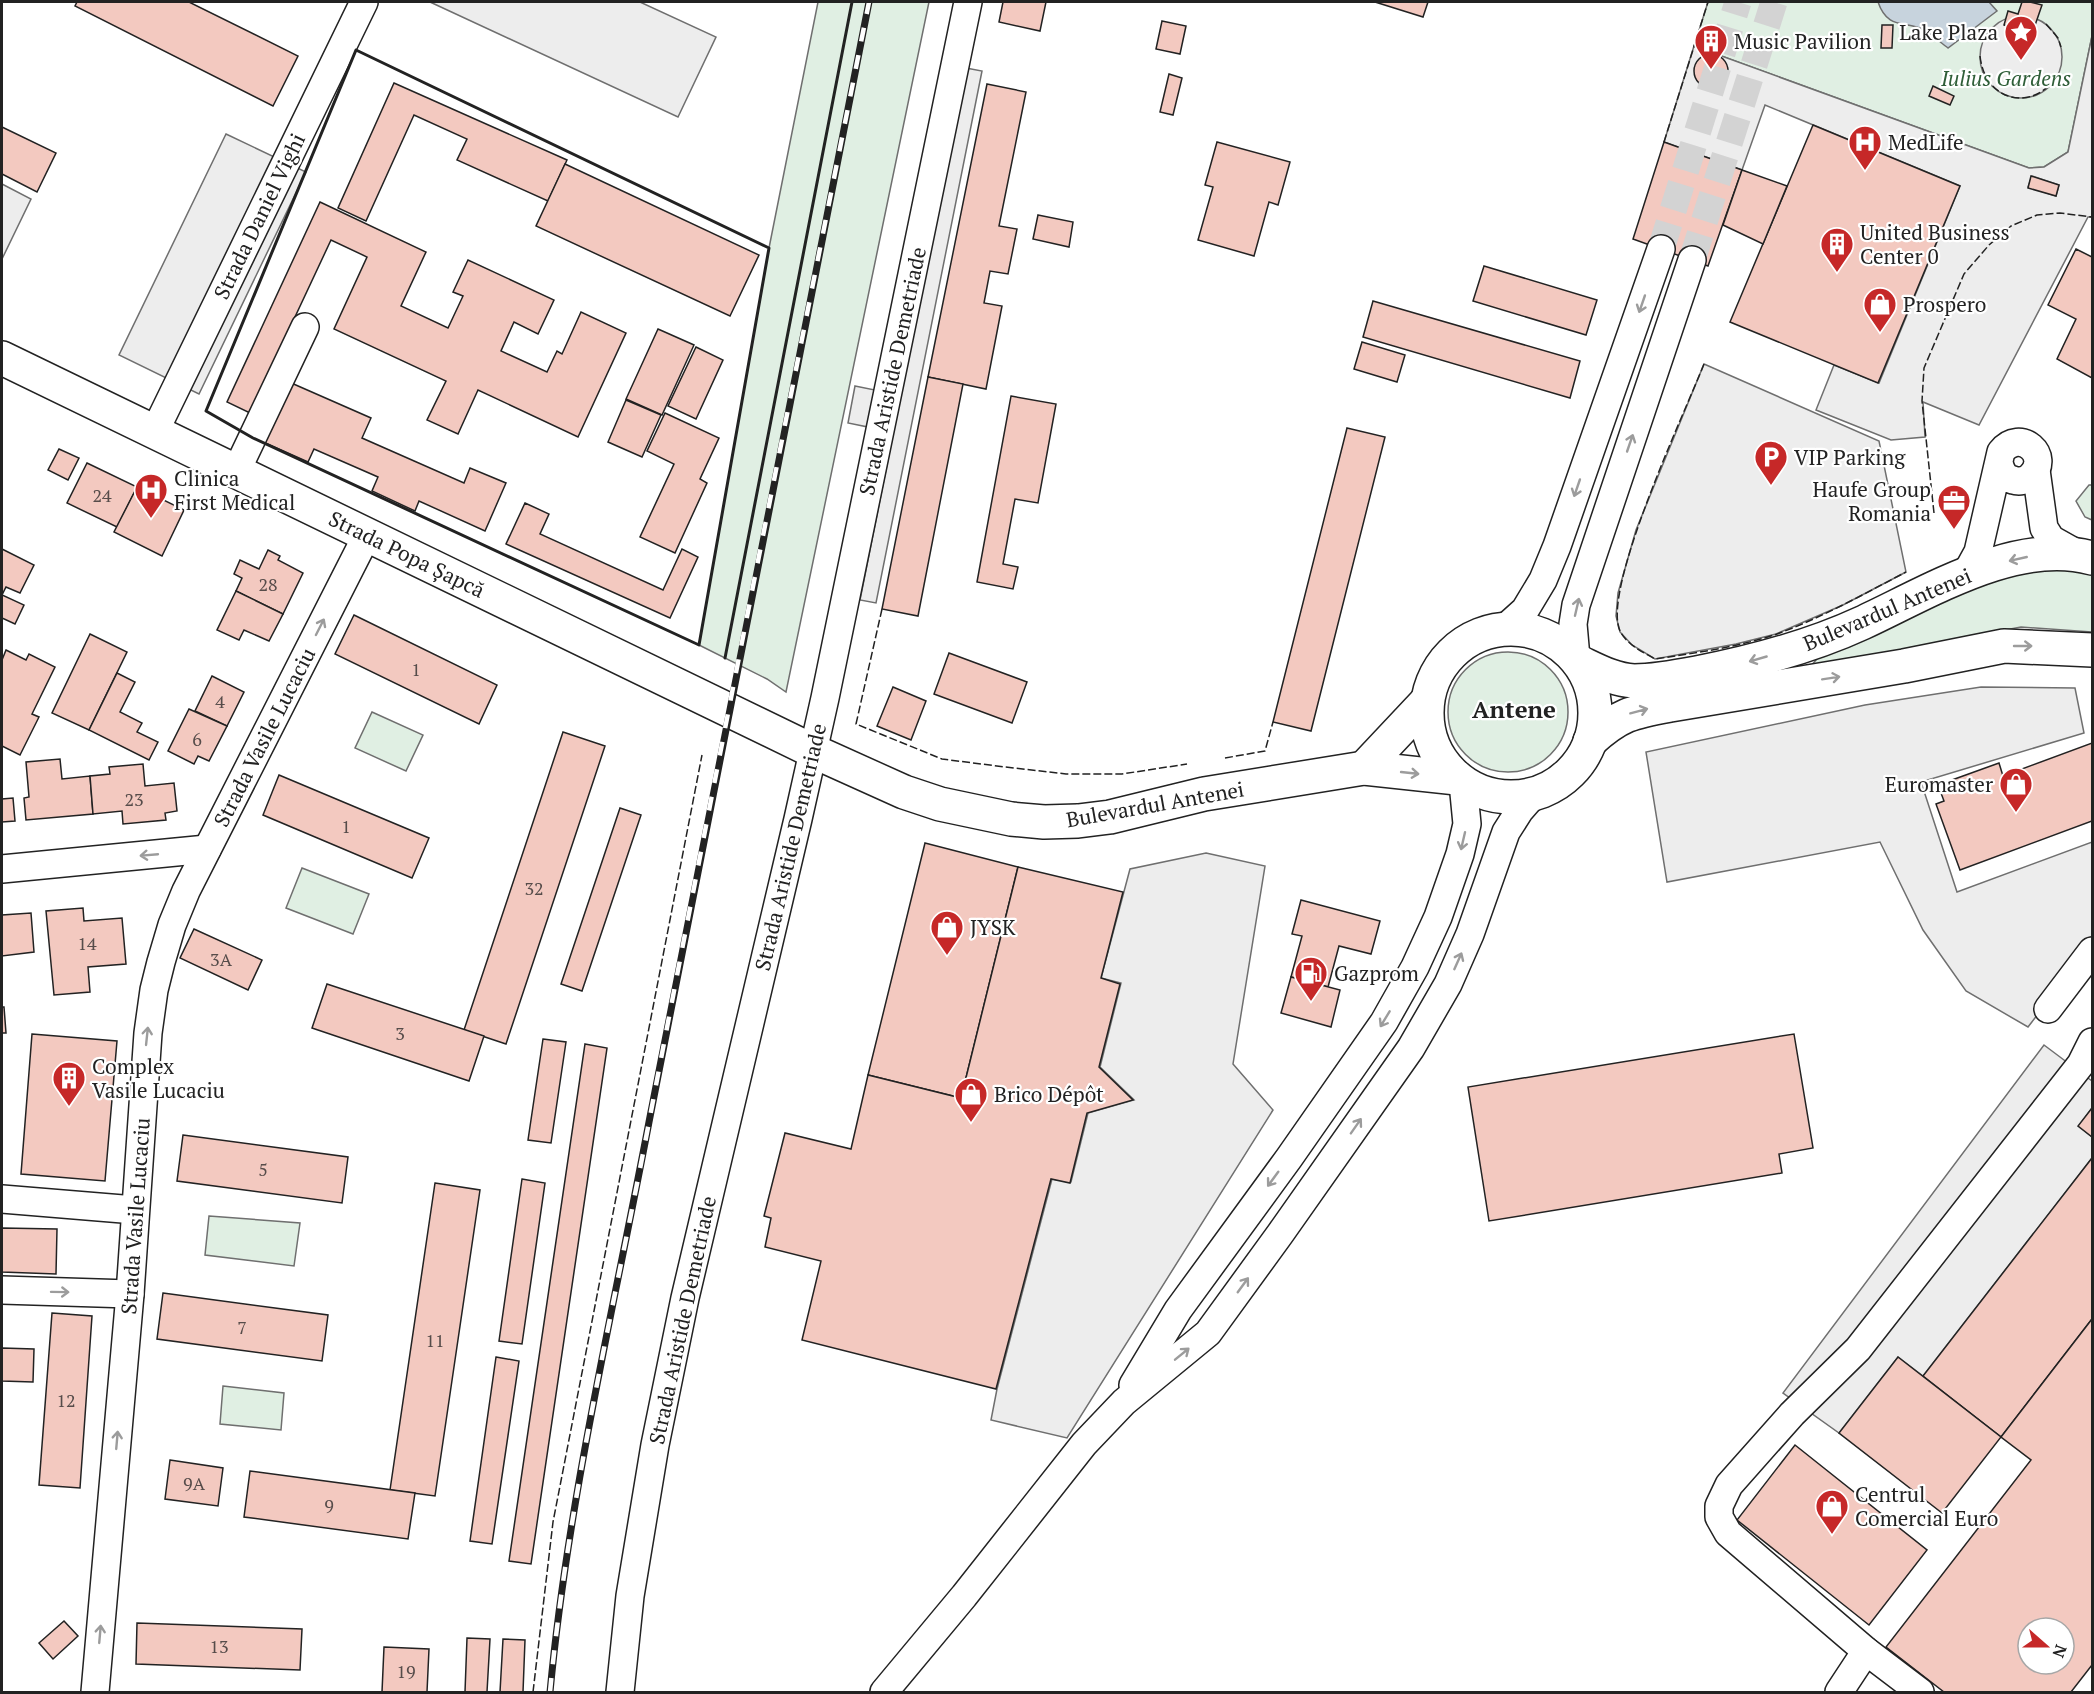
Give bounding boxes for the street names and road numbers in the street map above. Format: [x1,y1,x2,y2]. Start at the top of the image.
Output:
street label: Strada Daniel Vighi [207,128,311,304]
street label: Strada Aristide Demetriade [852,244,932,498]
street label: Strada Popa Șapcă [324,504,490,604]
street label: Bulevardul Antenei [1799,561,1975,657]
street label: Strada Vasile Lucaciu [207,643,321,831]
street label: Strada Aristide Demetriade [748,721,832,973]
street label: Bulevardul Antenei [1064,775,1246,833]
street label: Strada Vasile Lucaciu [114,1117,156,1315]
street label: Strada Aristide Demetriade [642,1193,722,1447]

